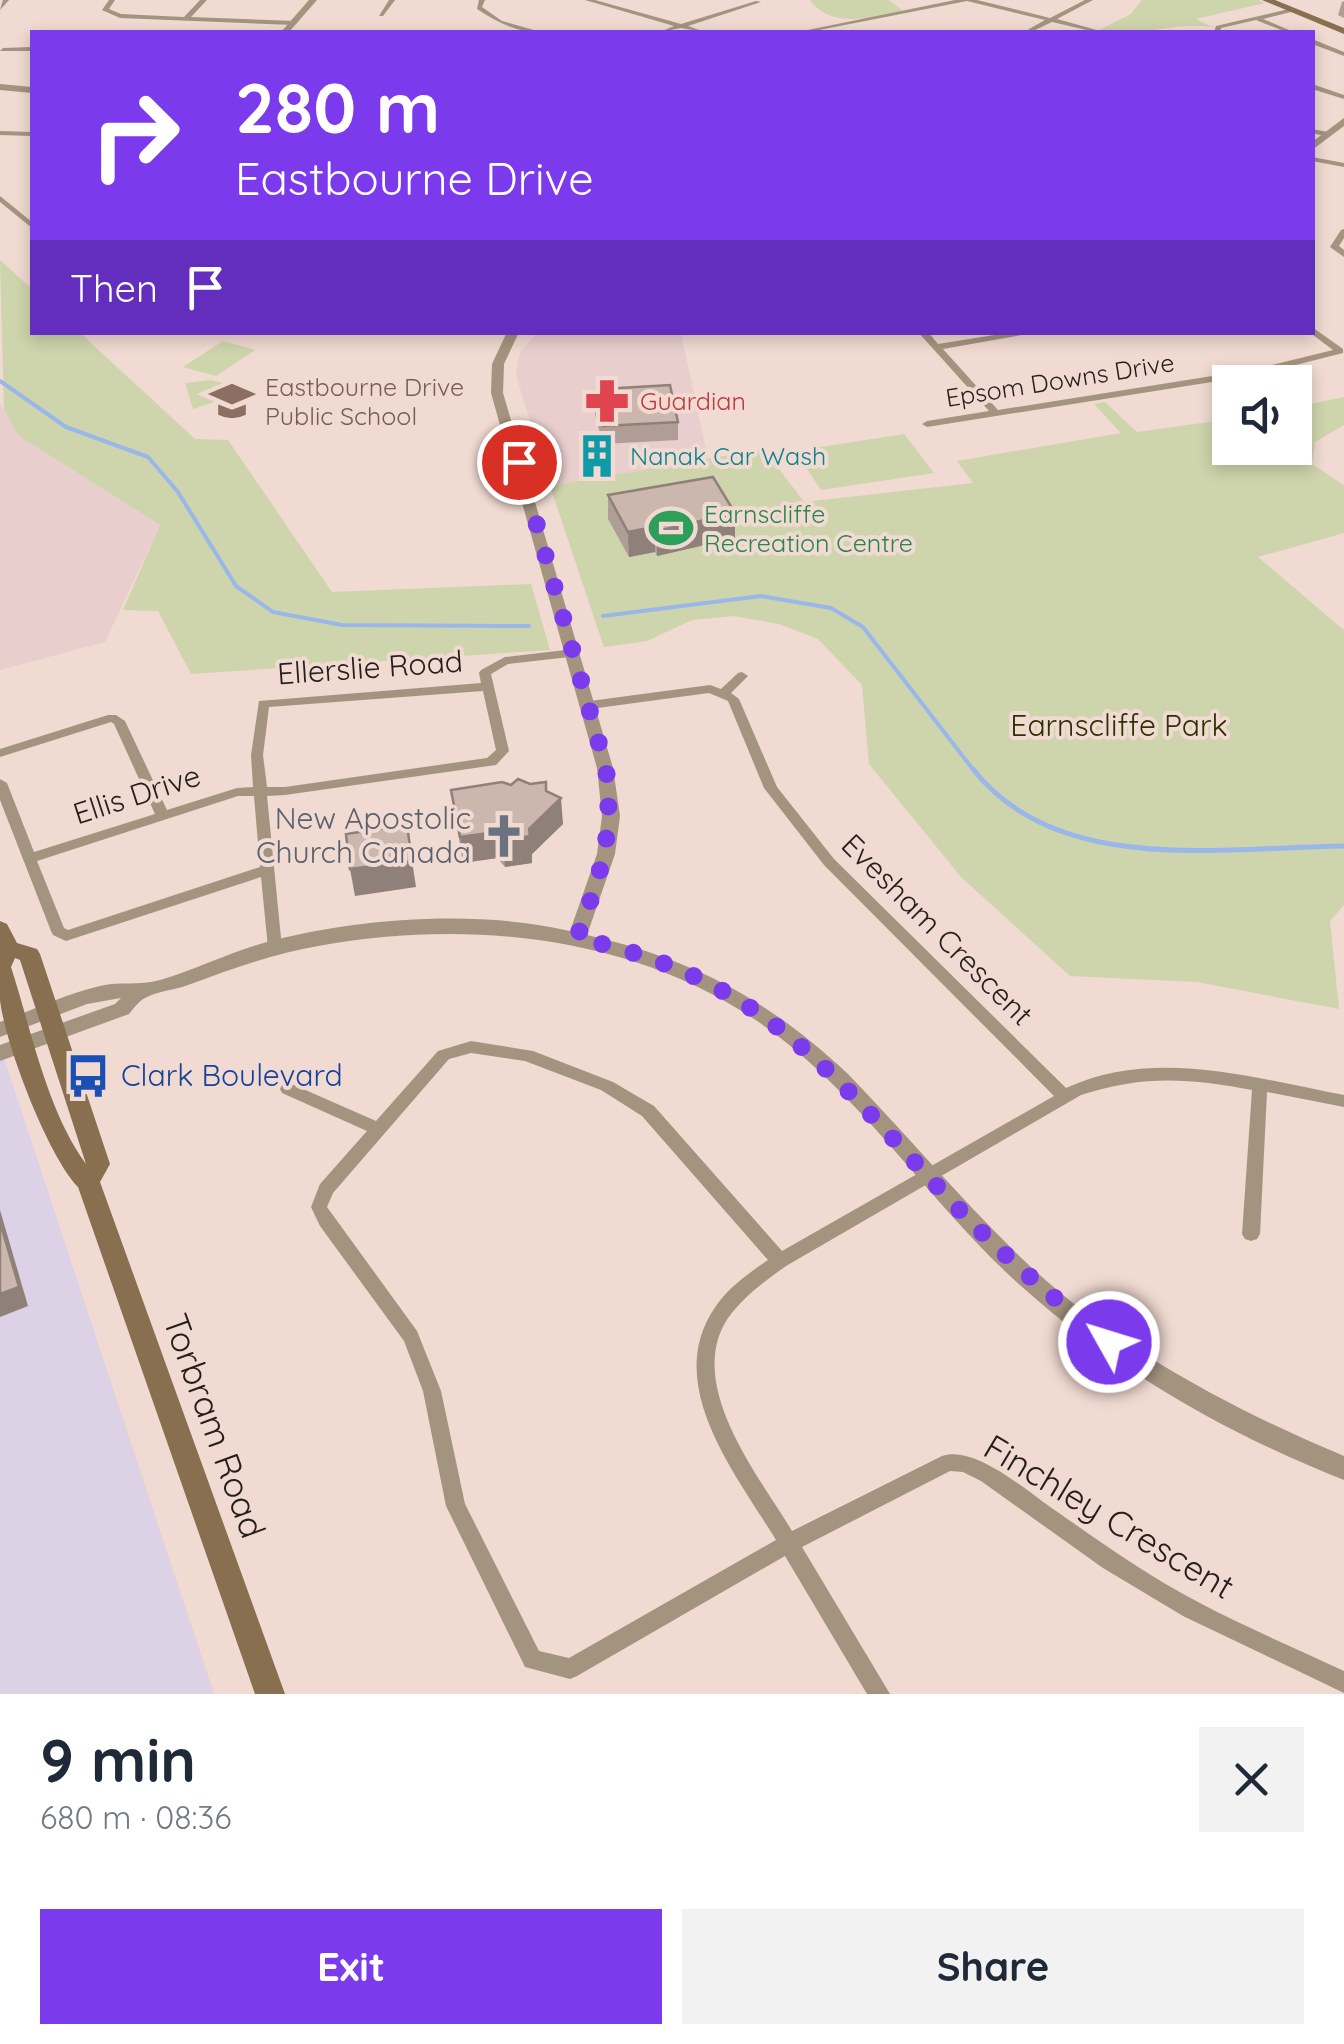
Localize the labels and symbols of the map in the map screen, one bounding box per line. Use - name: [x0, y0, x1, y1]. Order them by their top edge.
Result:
- street label: Epsom Downs Drive: [943, 346, 1176, 413]
- place label: Eastbourne Drive Public School: [265, 371, 464, 431]
- school or university icon: Eastbourne Drive Public School: [208, 377, 256, 425]
- pharmacy icon: Guardian: [583, 377, 631, 425]
- place label: Guardian: [640, 385, 746, 416]
- pin: [477, 420, 562, 505]
- building icon: Nanak Car Wash: [573, 432, 621, 480]
- place label: Nanak Car Wash: [630, 440, 826, 471]
- place label: Earnscliffe Recreation Centre: [704, 498, 913, 558]
- sports icon: Earnscliffe Recreation Centre: [647, 504, 695, 552]
- street label: Ellerslie Road: [276, 642, 464, 692]
- park label: Earnscliffe Park: [1010, 706, 1228, 744]
- street label: Ellis Drive: [68, 756, 205, 832]
- place label: New Apostolic Church Canada: [256, 799, 471, 871]
- church icon: New Apostolic Church Canada: [480, 812, 528, 860]
- street label: Evesham Crescent: [834, 825, 1042, 1033]
- bus stop icon: Clark Boulevard: [64, 1052, 112, 1100]
- place label: Clark Boulevard: [121, 1056, 343, 1094]
- position arrow: [1057, 1290, 1161, 1394]
- street label: Torbram Road: [154, 1308, 276, 1544]
- street label: Finchley Crescent: [976, 1424, 1243, 1608]

